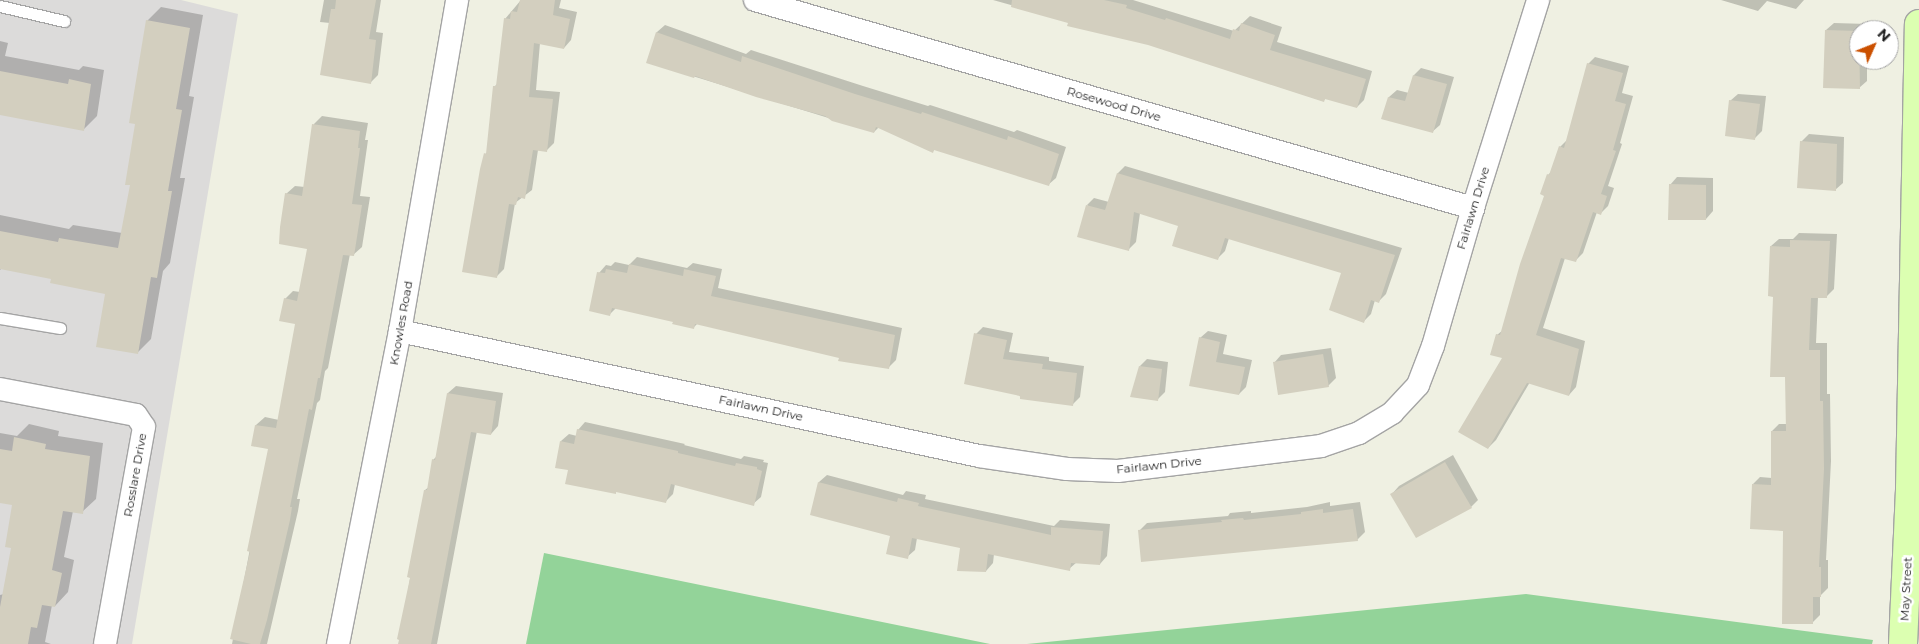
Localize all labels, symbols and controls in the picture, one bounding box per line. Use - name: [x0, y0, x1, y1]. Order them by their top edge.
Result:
- north arrow: [1849, 20, 1899, 70]
- text: N: [1874, 25, 1894, 46]
- street label: Rosewood Drive: [1065, 84, 1163, 124]
- street label: Fairlawn Drive: [1454, 165, 1492, 251]
- street label: Knowles Road: [387, 280, 415, 366]
- street label: Fairlawn Drive: [718, 392, 804, 424]
- street label: Rosslare Drive: [121, 432, 149, 518]
- street label: Fairlawn Drive: [1116, 453, 1202, 477]
- street label: May Street: [1897, 557, 1915, 621]

